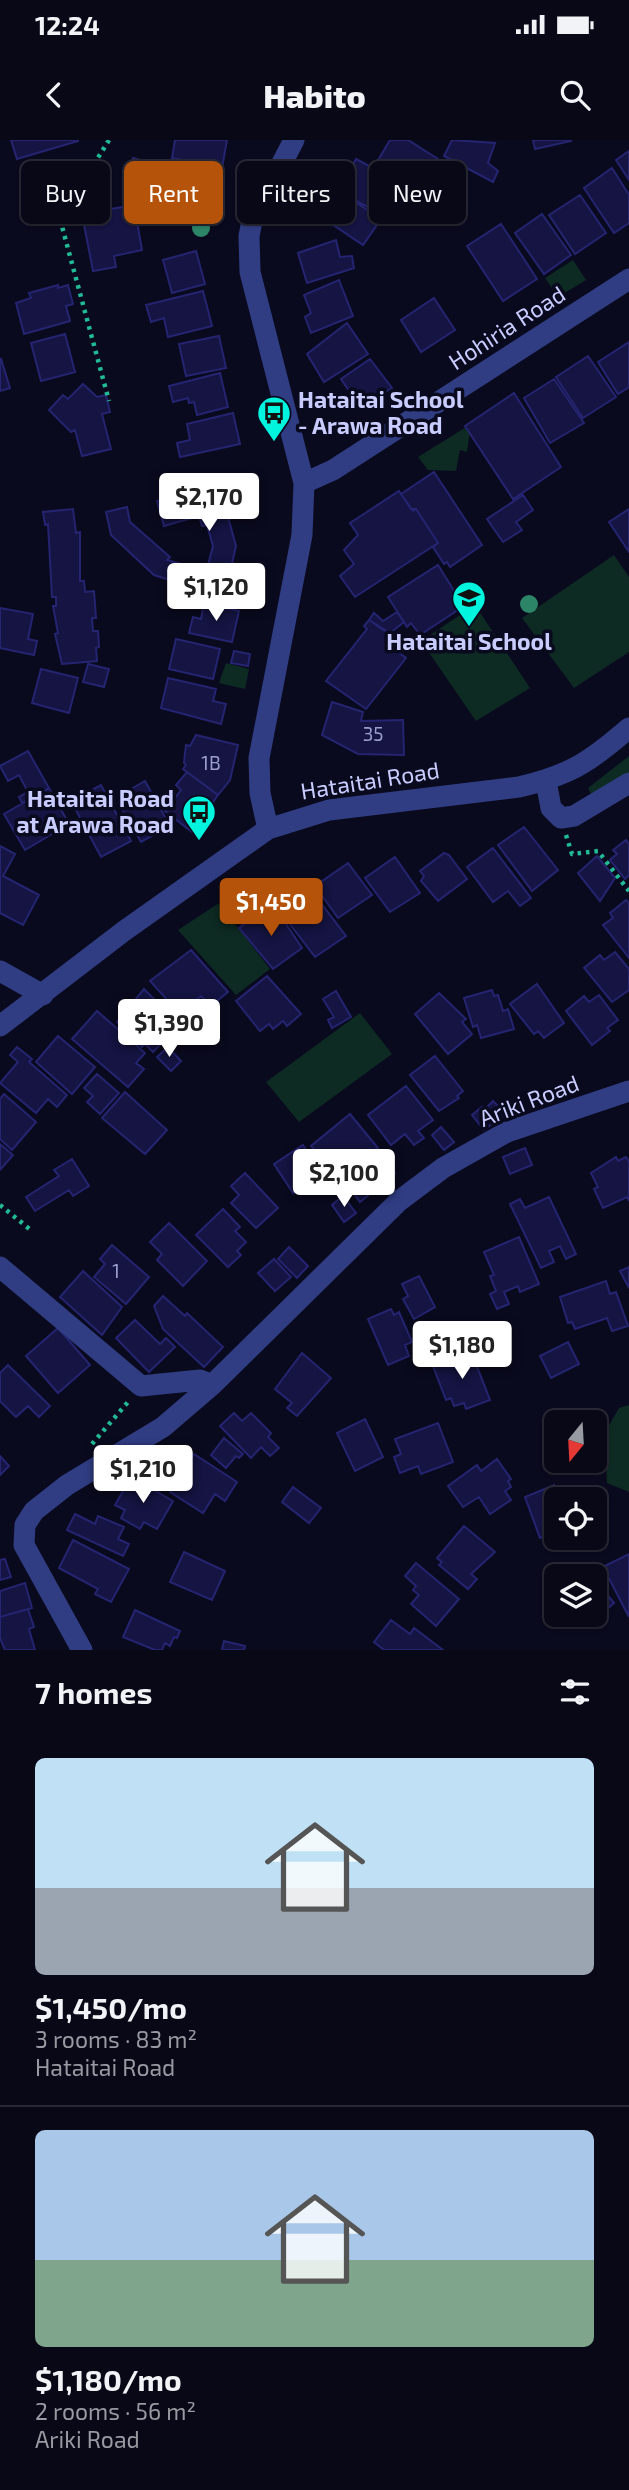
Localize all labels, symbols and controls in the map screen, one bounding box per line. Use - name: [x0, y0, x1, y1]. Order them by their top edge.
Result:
- text: 12:24: [35, 9, 100, 40]
- icon: back: [35, 76, 73, 114]
- text: Habito: [263, 76, 366, 114]
- icon: search: [556, 76, 594, 114]
- chip: Buy: [21, 161, 110, 224]
- chip: Rent: [124, 161, 223, 224]
- chip: Filters: [237, 161, 355, 224]
- chip: New: [369, 161, 466, 224]
- street label: Hohiria Road: [443, 279, 570, 375]
- place label: Hataitai School - Arawa Road: [298, 385, 464, 439]
- bus stop icon: Hataitai School - Arawa Road: [255, 394, 293, 443]
- pin: $2,170: [152, 474, 266, 533]
- text: $2,170: [175, 482, 243, 510]
- pin: $1,120: [159, 564, 273, 623]
- text: $1,120: [183, 572, 249, 600]
- school or university icon: Hataitai School: [450, 579, 488, 628]
- place label: Hataitai School: [386, 627, 552, 655]
- house number: 35: [363, 722, 383, 745]
- house number: 1B: [201, 751, 221, 774]
- street label: Hataitai Road: [298, 755, 441, 805]
- place label: Hataitai Road at Arawa Road: [16, 784, 174, 838]
- bus stop icon: Hataitai Road at Arawa Road: [180, 793, 218, 842]
- pin: $1,450: [214, 878, 328, 938]
- text: $1,450: [236, 887, 306, 915]
- pin: $1,390: [112, 1000, 226, 1059]
- text: $1,390: [134, 1008, 204, 1036]
- street label: Ariki Road: [475, 1068, 583, 1132]
- pin: $2,100: [287, 1150, 401, 1209]
- text: $2,100: [309, 1158, 379, 1186]
- house number: 1: [112, 1259, 120, 1282]
- pin: $1,180: [405, 1322, 519, 1381]
- text: $1,180: [429, 1330, 495, 1358]
- north arrow: [544, 1410, 607, 1474]
- map controls: [544, 1410, 607, 1627]
- pin: $1,210: [86, 1446, 200, 1505]
- text: $1,210: [110, 1454, 176, 1482]
- button: locate: [544, 1487, 607, 1550]
- button: layers: [544, 1564, 607, 1627]
- icon: filters: [556, 1673, 594, 1711]
- text: 7 homes: [35, 1674, 152, 1710]
- icon: home: [252, 1804, 378, 1930]
- text: $1,450/mo: [35, 1989, 187, 2025]
- text: 3 rooms · 83 m²: [35, 2025, 197, 2053]
- text: Hataitai Road: [35, 2053, 175, 2081]
- icon: home: [252, 2176, 378, 2302]
- text: $1,180/mo: [35, 2361, 182, 2397]
- text: 2 rooms · 56 m²: [35, 2397, 196, 2425]
- text: Ariki Road: [35, 2425, 140, 2453]

